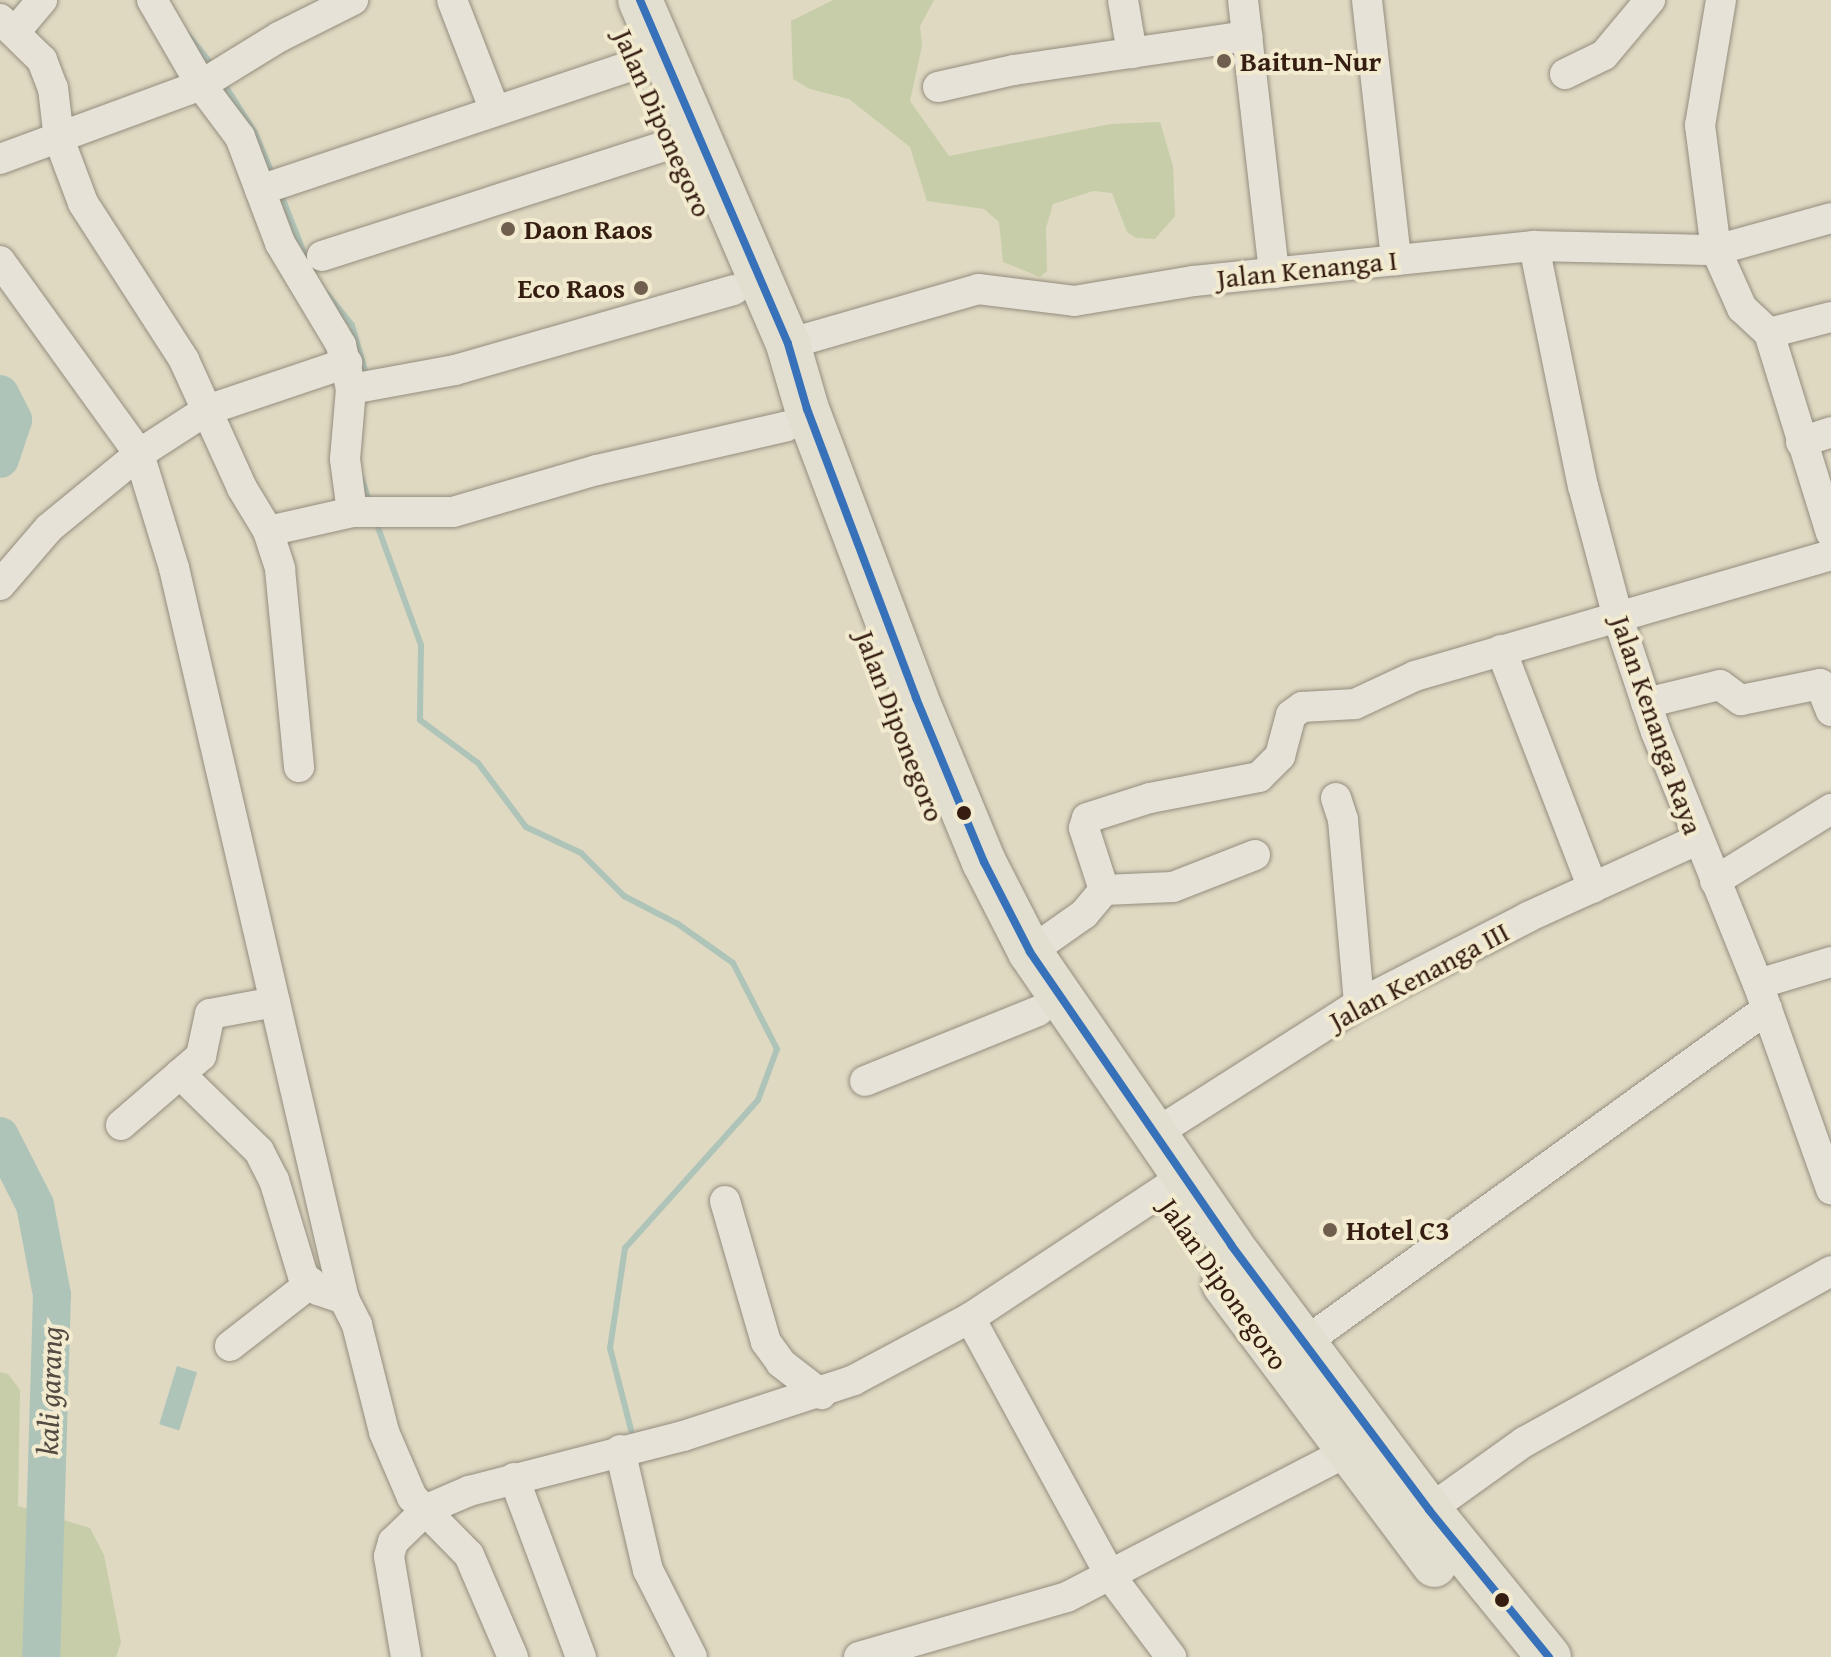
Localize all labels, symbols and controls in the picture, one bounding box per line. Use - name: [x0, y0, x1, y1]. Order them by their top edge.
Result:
- street label: Jalan Diponegoro: [607, 24, 719, 222]
- place label: Baitun-Nur: [1240, 44, 1381, 78]
- marker: Baitun-Nur: [1215, 52, 1233, 70]
- place label: Daon Raos: [524, 212, 653, 246]
- marker: Daon Raos: [499, 220, 517, 238]
- street label: Jalan Kenanga I: [1215, 243, 1399, 295]
- place label: Eco Raos: [517, 271, 625, 305]
- marker: Eco Raos: [632, 279, 650, 297]
- street label: Jalan Kenanga Raya: [1604, 611, 1710, 839]
- street label: Jalan Diponegoro: [848, 626, 952, 826]
- unlabelled marker: [956, 805, 972, 821]
- street label: Jalan Kenanga III: [1323, 915, 1515, 1037]
- street label: Jalan Diponegoro: [1152, 1192, 1296, 1376]
- place label: Hotel C3: [1346, 1213, 1450, 1247]
- marker: Hotel C3: [1321, 1221, 1339, 1239]
- water label: kali garang: [29, 1326, 69, 1456]
- unlabelled marker: [1494, 1592, 1510, 1608]

